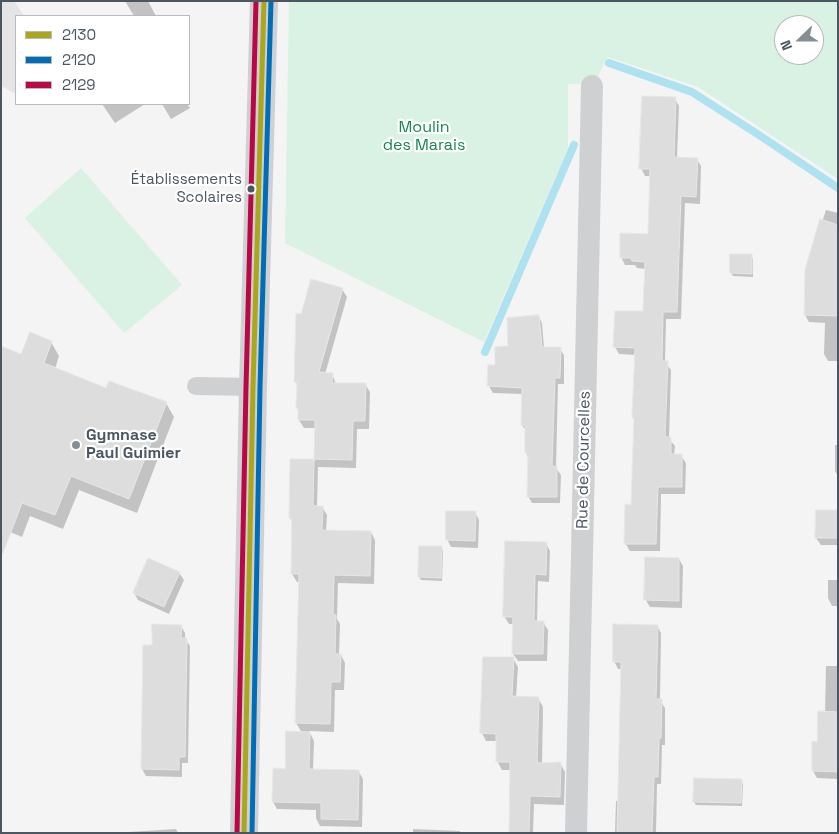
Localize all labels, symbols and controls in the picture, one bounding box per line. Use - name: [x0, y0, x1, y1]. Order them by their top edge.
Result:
- legend: [15, 15, 190, 105]
- north arrow: [774, 15, 824, 65]
- text: 2130: [62, 25, 96, 44]
- text: N: [776, 38, 796, 53]
- text: 2120: [62, 50, 96, 69]
- text: 2129: [62, 75, 96, 94]
- park label: Moulin des Marais: [383, 118, 465, 156]
- place label: Établissements Scolaires: [131, 171, 242, 206]
- marker: Établissements Scolaires: [246, 184, 256, 194]
- street label: Rue de Courcelles: [573, 391, 595, 529]
- place label: Gymnase Paul Guimier: [86, 426, 181, 464]
- marker: Gymnase Paul Guimier: [70, 439, 82, 451]

